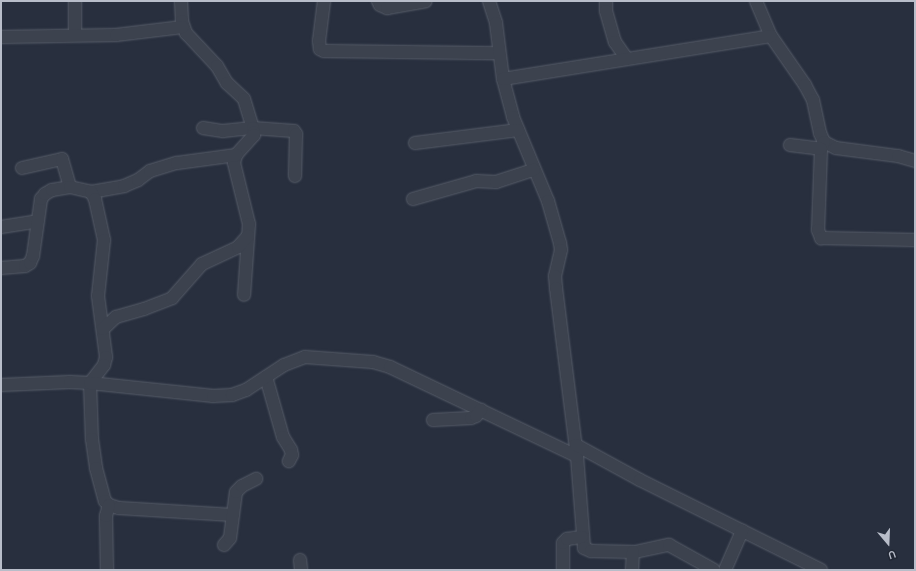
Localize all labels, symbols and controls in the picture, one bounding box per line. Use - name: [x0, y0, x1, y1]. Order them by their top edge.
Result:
- north arrow: [868, 523, 908, 563]
- text: U: [886, 547, 898, 562]

